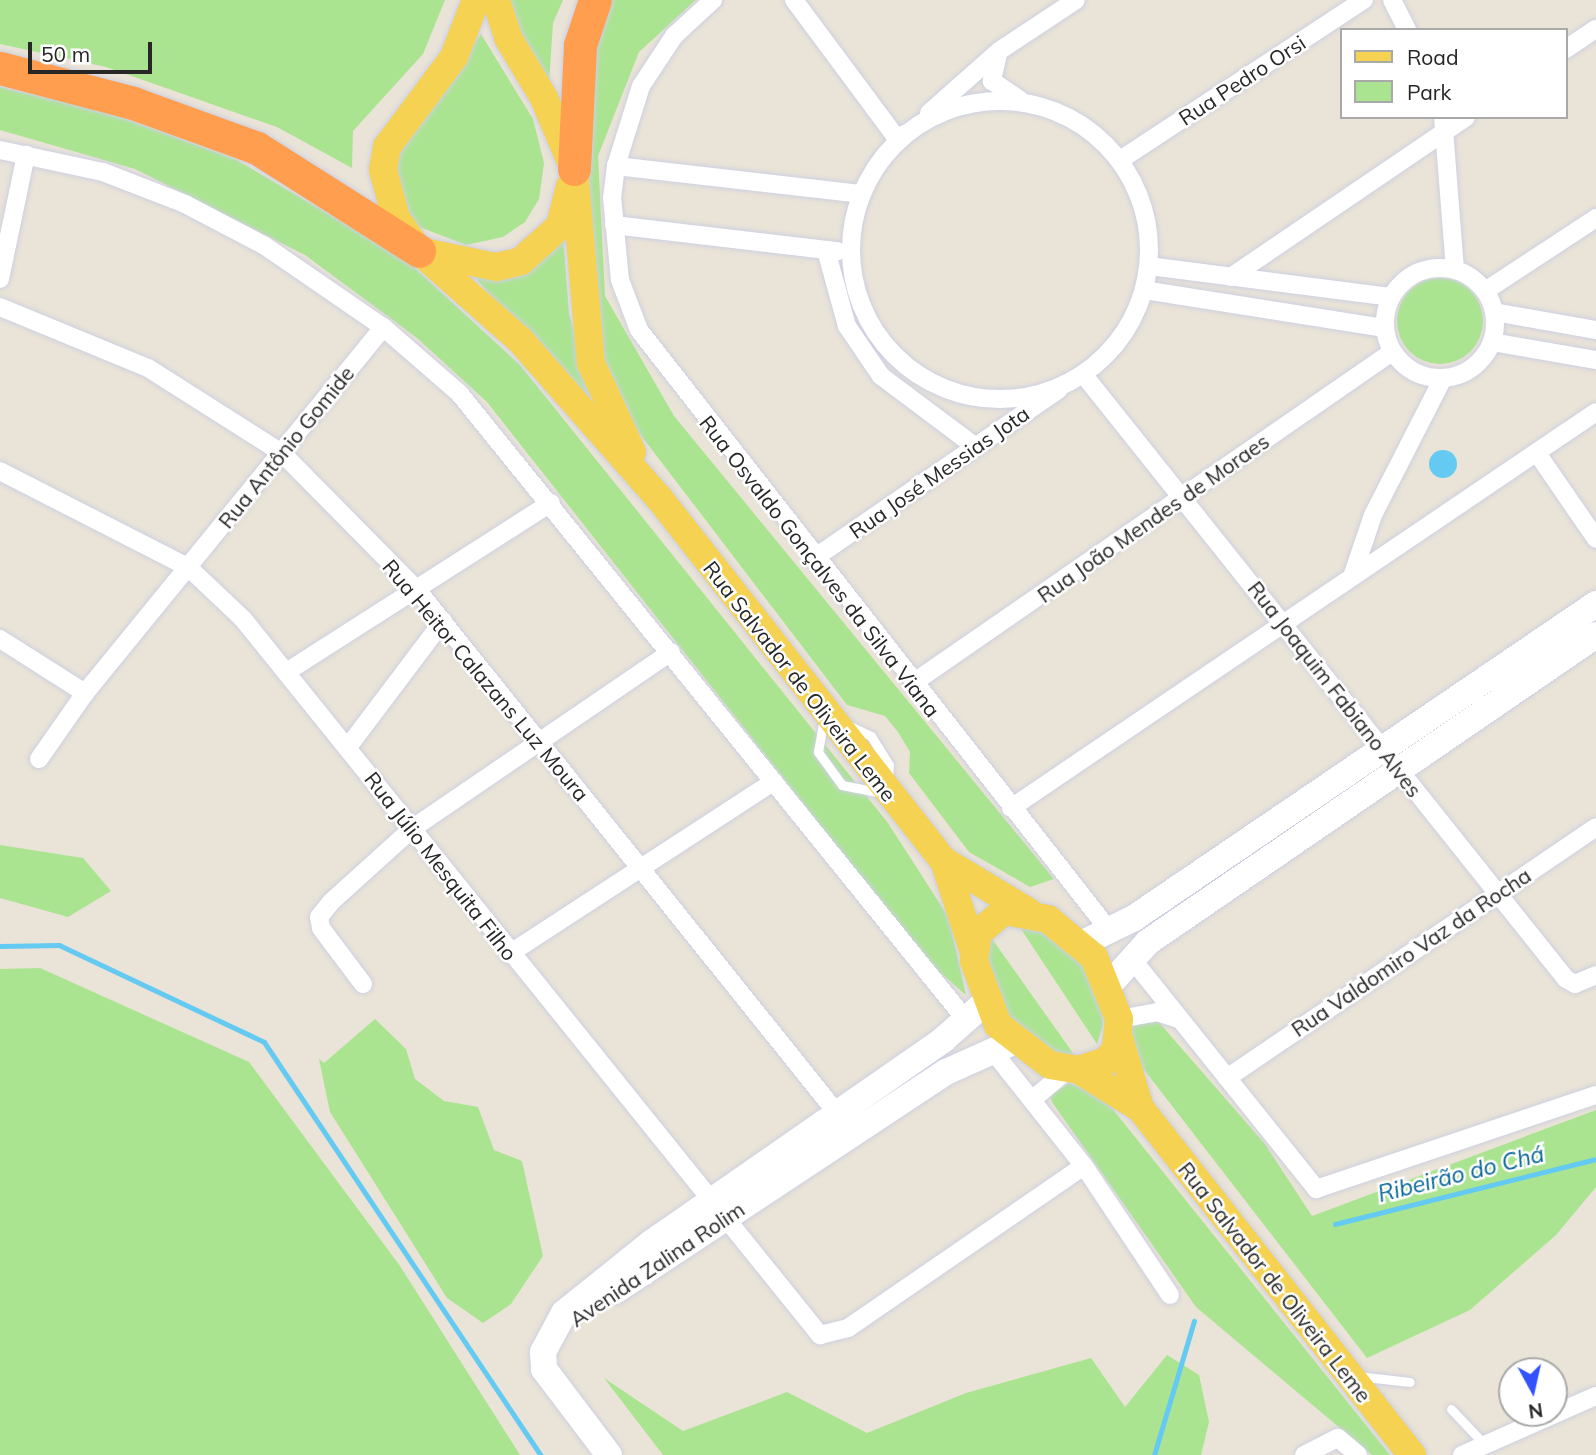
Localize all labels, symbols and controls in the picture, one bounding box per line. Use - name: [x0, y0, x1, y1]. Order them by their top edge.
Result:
- scale bar: [32, 28, 156, 72]
- legend: [1340, 28, 1568, 119]
- street label: Rua Pedro Orsi: [1174, 30, 1310, 130]
- text: 50 m: [41, 41, 90, 67]
- text: Road: [1407, 44, 1458, 70]
- text: Park: [1407, 79, 1451, 105]
- street label: Rua Antônio Gomide: [213, 361, 359, 533]
- street label: Rua José Messias Jota: [844, 400, 1034, 544]
- street label: Rua Osvaldo Gonçalves da Silva Viana: [694, 410, 946, 722]
- street label: Rua João Mendes de Moraes: [1032, 428, 1274, 608]
- street label: Rua Heitor Calazans Luz Moura: [378, 554, 594, 806]
- street label: Rua Salvador de Oliveira Leme: [698, 556, 902, 806]
- street label: Rua Joaquim Fabiano Alves: [1243, 576, 1427, 802]
- street label: Rua Júlio Mesquita Filho: [360, 767, 522, 965]
- street label: Rua Valdomiro Vaz da Rocha: [1286, 862, 1536, 1042]
- water label: Ribeirão do Chá: [1375, 1140, 1547, 1208]
- street label: Rua Salvador de Oliveira Leme: [1173, 1157, 1377, 1407]
- street label: Avenida Zalina Rolim: [565, 1196, 749, 1332]
- north arrow: [1498, 1357, 1568, 1427]
- text: N: [1527, 1398, 1544, 1424]

